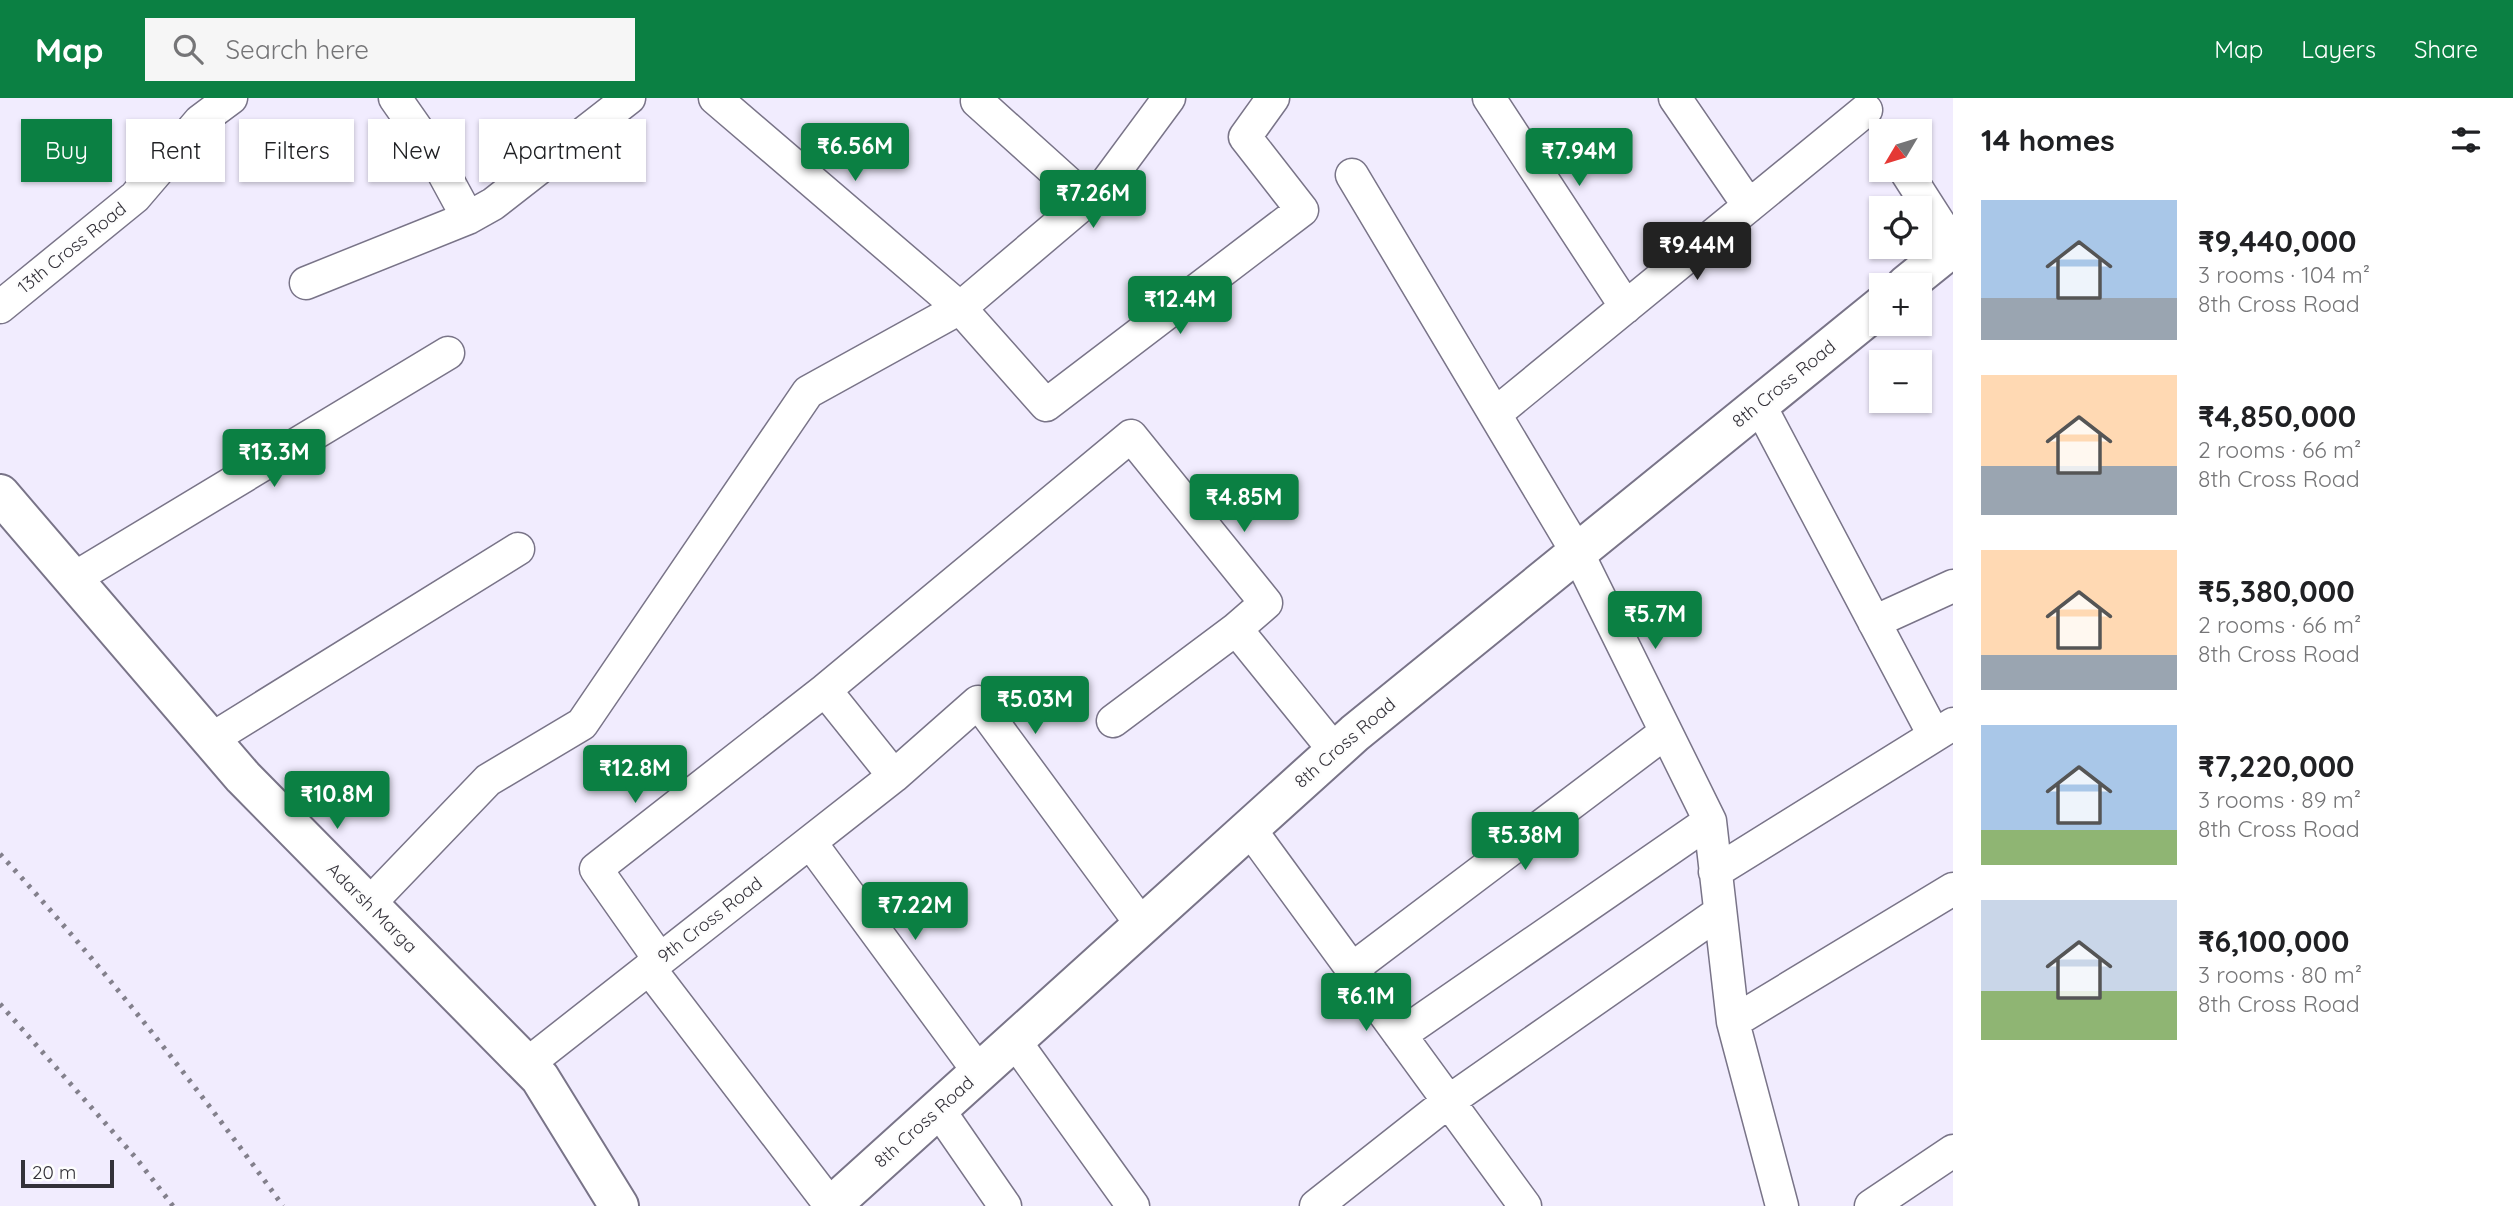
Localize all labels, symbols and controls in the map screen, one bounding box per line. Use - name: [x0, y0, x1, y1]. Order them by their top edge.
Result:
- search box: [145, 18, 635, 81]
- text: Map: [35, 29, 103, 70]
- icon: search: [169, 30, 207, 68]
- text: Search here: [225, 33, 369, 66]
- text: Map: [2214, 34, 2263, 64]
- text: Layers: [2301, 34, 2376, 64]
- text: Share: [2414, 34, 2478, 64]
- chip: Buy: [21, 119, 112, 182]
- chip: Rent: [126, 119, 225, 182]
- chip: Filters: [239, 119, 354, 182]
- chip: New: [368, 119, 465, 182]
- chip: Apartment: [479, 119, 646, 182]
- north arrow: [1869, 119, 1932, 182]
- map controls: [1869, 119, 1932, 413]
- text: 14 homes: [1981, 121, 2115, 159]
- icon: filters: [2447, 121, 2485, 159]
- pin: ₹6.56M: [798, 123, 912, 183]
- pin: ₹7.94M: [1522, 129, 1636, 188]
- text: ₹6.56M: [817, 131, 893, 160]
- text: ₹7.94M: [1542, 136, 1616, 165]
- pin: ₹7.26M: [1036, 170, 1150, 230]
- text: ₹7.26M: [1056, 178, 1130, 207]
- button: locate: [1869, 196, 1932, 259]
- street label: 13th Cross Road: [13, 197, 131, 298]
- pin: ₹9.44M: [1640, 222, 1754, 282]
- text: ₹9,440,000: [2198, 222, 2357, 260]
- icon: home: [2037, 228, 2121, 312]
- text: ₹9.44M: [1659, 230, 1735, 259]
- text: 3 rooms · 104 m²: [2198, 260, 2370, 289]
- button: +: [1869, 273, 1932, 336]
- pin: ₹12.4M: [1123, 276, 1237, 336]
- text: ₹12.4M: [1144, 284, 1216, 313]
- text: 8th Cross Road: [2198, 289, 2360, 318]
- street label: 8th Cross Road: [1727, 335, 1840, 432]
- button: −: [1869, 350, 1932, 413]
- text: ₹4,850,000: [2198, 397, 2356, 435]
- icon: home: [2037, 403, 2121, 487]
- pin: ₹13.3M: [217, 430, 331, 489]
- text: 2 rooms · 66 m²: [2198, 435, 2361, 464]
- text: ₹13.3M: [239, 437, 309, 466]
- text: 8th Cross Road: [2198, 464, 2360, 493]
- pin: ₹4.85M: [1187, 474, 1301, 534]
- text: ₹4.85M: [1206, 482, 1282, 511]
- text: ₹5,380,000: [2198, 572, 2355, 610]
- icon: home: [2037, 578, 2121, 662]
- pin: ₹5.7M: [1606, 592, 1704, 651]
- text: ₹5.7M: [1624, 599, 1686, 628]
- text: 2 rooms · 66 m²: [2198, 610, 2361, 639]
- text: 8th Cross Road: [2198, 639, 2360, 668]
- pin: ₹5.03M: [978, 676, 1092, 736]
- text: ₹5.03M: [997, 684, 1073, 713]
- street label: 8th Cross Road: [1289, 692, 1400, 793]
- pin: ₹12.8M: [578, 746, 692, 805]
- text: ₹7,220,000: [2198, 747, 2354, 785]
- text: ₹12.8M: [599, 753, 671, 782]
- icon: home: [2037, 753, 2121, 837]
- pin: ₹10.8M: [280, 772, 394, 831]
- text: ₹10.8M: [301, 779, 373, 808]
- text: 3 rooms · 89 m²: [2198, 785, 2361, 814]
- pin: ₹5.38M: [1468, 812, 1582, 872]
- text: 8th Cross Road: [2198, 814, 2360, 843]
- text: ₹5.38M: [1488, 820, 1562, 849]
- street label: Adarsh Marga: [322, 858, 422, 958]
- street label: 9th Cross Road: [653, 871, 767, 968]
- pin: ₹7.22M: [858, 882, 972, 942]
- text: ₹7.22M: [878, 890, 952, 919]
- text: ₹6,100,000: [2198, 922, 2349, 960]
- icon: home: [2037, 928, 2121, 1012]
- text: 3 rooms · 80 m²: [2198, 960, 2362, 989]
- pin: ₹6.1M: [1317, 974, 1415, 1033]
- text: ₹6.1M: [1337, 981, 1395, 1010]
- text: 8th Cross Road: [2198, 989, 2360, 1018]
- street label: 8th Cross Road: [869, 1071, 978, 1173]
- scale bar: [21, 1157, 114, 1189]
- text: 20 m: [32, 1160, 76, 1184]

